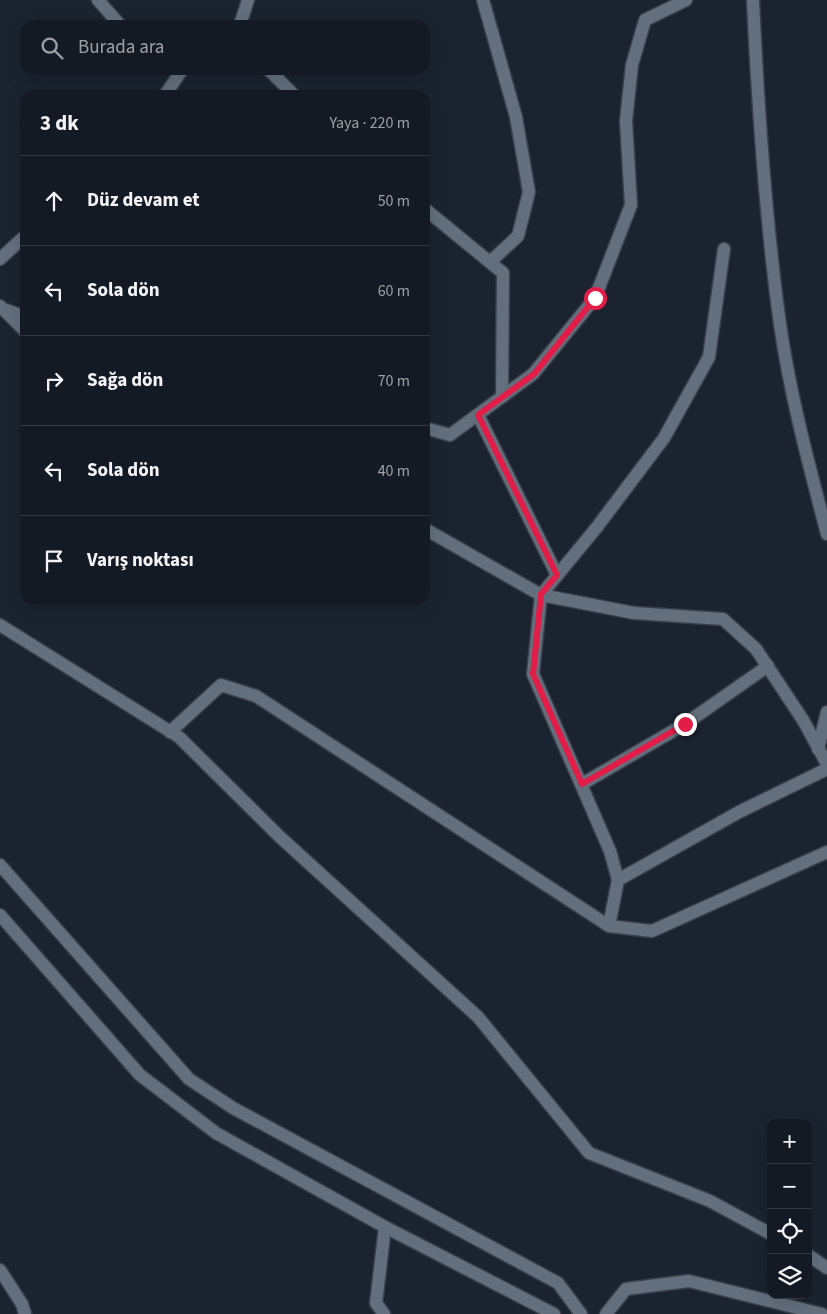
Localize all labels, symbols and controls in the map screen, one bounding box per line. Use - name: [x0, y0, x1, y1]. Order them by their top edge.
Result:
- search box: [20, 20, 430, 75]
- icon: search: [38, 34, 66, 62]
- text: Burada ara: [78, 34, 164, 61]
- text: 3 dk: [40, 108, 79, 138]
- text: Yaya · 220 m: [329, 112, 410, 134]
- icon: ahead: [40, 187, 68, 215]
- text: Düz devam et: [87, 187, 200, 214]
- text: 50 m: [378, 190, 410, 212]
- icon: left: [40, 277, 68, 305]
- text: Sola dön: [87, 277, 160, 304]
- text: 60 m: [378, 280, 410, 302]
- route start: [584, 287, 607, 310]
- icon: right: [40, 367, 68, 395]
- text: Sağa dön: [87, 367, 163, 394]
- text: 70 m: [378, 370, 410, 392]
- icon: left: [40, 457, 68, 485]
- text: Sola dön: [87, 457, 160, 484]
- text: 40 m: [378, 460, 410, 482]
- icon: arrive: [40, 547, 68, 575]
- text: Varış noktası: [87, 547, 194, 574]
- route end: [674, 713, 697, 736]
- map controls: [767, 1119, 812, 1299]
- button: +: [767, 1119, 812, 1164]
- button: −: [767, 1164, 812, 1209]
- button: locate: [767, 1209, 812, 1254]
- button: layers: [767, 1254, 812, 1299]

